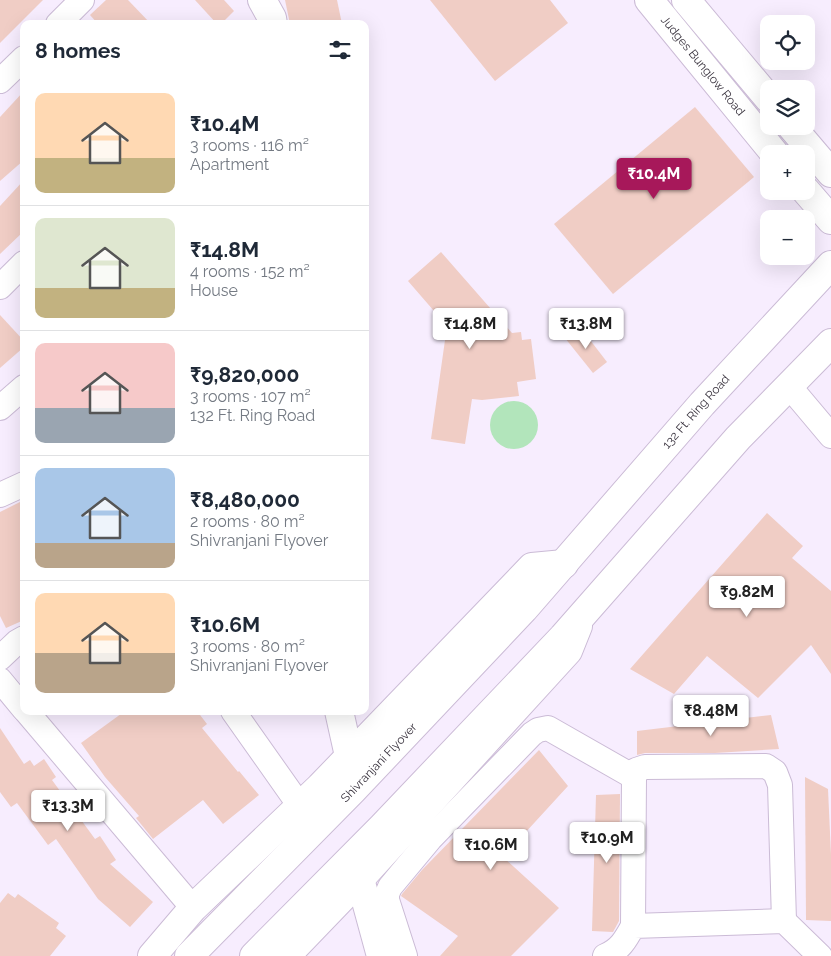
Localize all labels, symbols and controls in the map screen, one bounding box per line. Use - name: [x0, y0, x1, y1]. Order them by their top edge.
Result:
- street label: Judges Bunglow Road: [658, 13, 748, 118]
- map controls: [760, 15, 815, 265]
- button: locate: [760, 15, 815, 70]
- icon: filters: [326, 36, 354, 64]
- text: 8 homes: [35, 38, 121, 63]
- button: layers: [760, 80, 815, 135]
- text: ₹10.4M: [190, 111, 259, 136]
- icon: home: [75, 113, 135, 173]
- text: 3 rooms · 116 m²: [190, 136, 309, 155]
- button: +: [760, 145, 815, 200]
- text: Apartment: [190, 155, 269, 174]
- pin: ₹10.4M: [613, 158, 695, 200]
- text: ₹10.4M: [628, 164, 680, 183]
- button: −: [760, 210, 815, 265]
- text: ₹14.8M: [190, 237, 259, 262]
- icon: home: [75, 238, 135, 298]
- text: 4 rooms · 152 m²: [190, 262, 310, 281]
- text: House: [190, 281, 238, 300]
- pin: ₹14.8M: [429, 308, 511, 350]
- pin: ₹13.8M: [545, 308, 627, 350]
- text: ₹14.8M: [444, 314, 496, 333]
- text: ₹13.8M: [560, 314, 612, 333]
- text: ₹9,820,000: [190, 362, 299, 387]
- icon: home: [75, 363, 135, 423]
- street label: 132 Ft. Ring Road: [659, 372, 732, 451]
- text: 3 rooms · 107 m²: [190, 387, 311, 406]
- text: 132 Ft. Ring Road: [190, 406, 315, 425]
- text: ₹8,480,000: [190, 487, 300, 512]
- icon: home: [75, 488, 135, 548]
- text: 2 rooms · 80 m²: [190, 512, 305, 531]
- text: Shivranjani Flyover: [190, 531, 328, 550]
- pin: ₹9.82M: [706, 576, 788, 618]
- text: ₹9.82M: [720, 582, 774, 601]
- text: ₹10.6M: [190, 612, 260, 637]
- icon: home: [75, 613, 135, 673]
- text: 3 rooms · 80 m²: [190, 637, 305, 656]
- text: Shivranjani Flyover: [190, 656, 328, 675]
- pin: ₹8.48M: [670, 694, 752, 737]
- text: ₹8.48M: [684, 701, 738, 720]
- street label: Shivranjani Flyover: [338, 720, 420, 805]
- pin: ₹13.3M: [27, 790, 109, 832]
- text: ₹13.3M: [42, 796, 94, 815]
- pin: ₹10.9M: [566, 822, 648, 864]
- pin: ₹10.6M: [450, 828, 532, 871]
- text: ₹10.9M: [580, 828, 634, 847]
- text: ₹10.6M: [464, 835, 518, 854]

